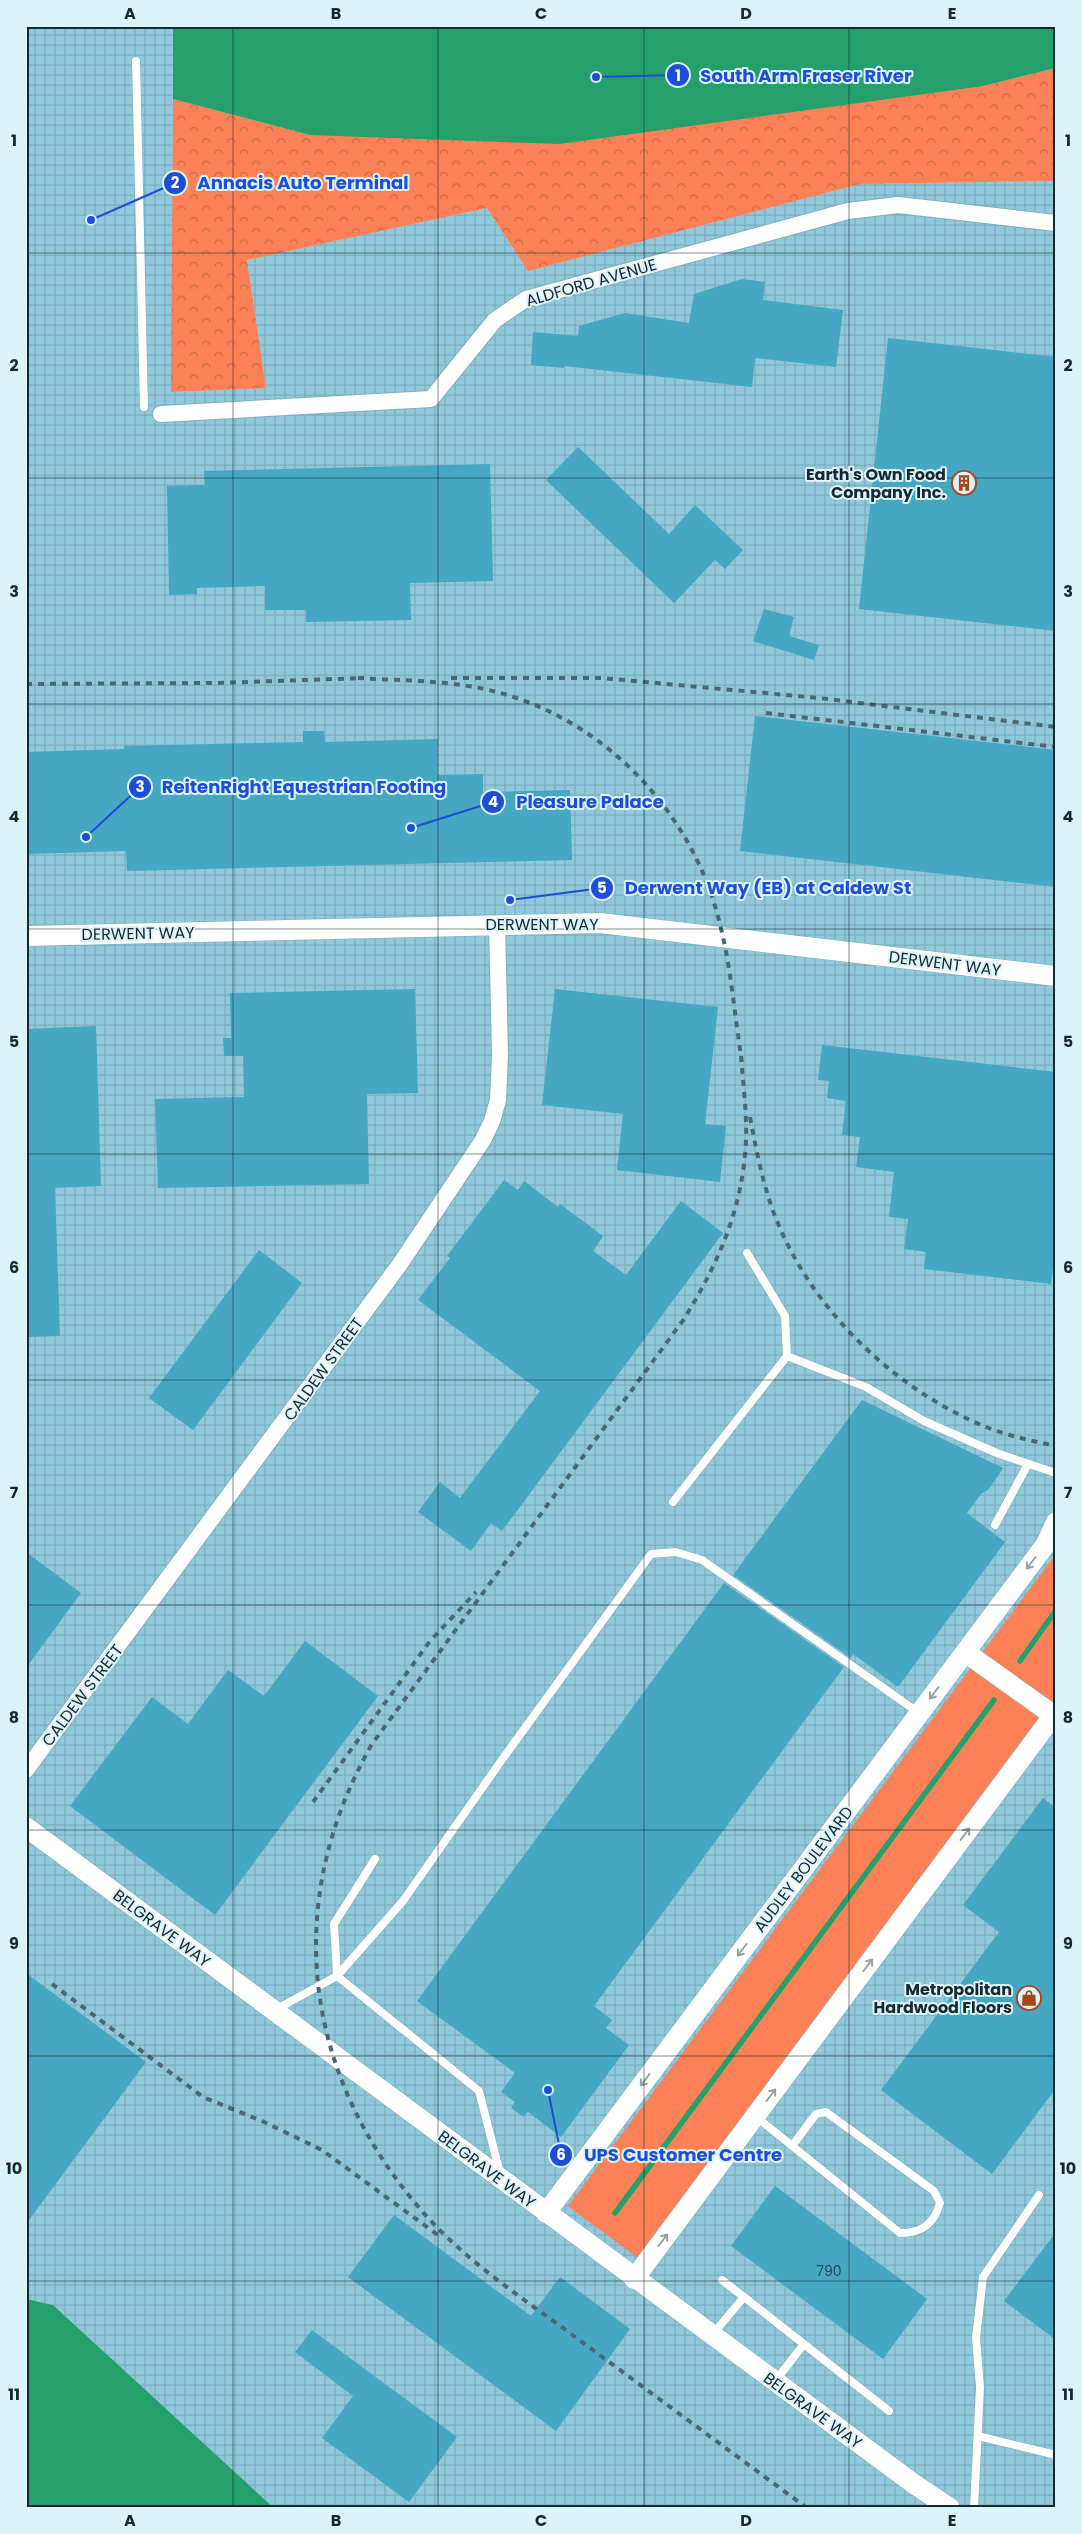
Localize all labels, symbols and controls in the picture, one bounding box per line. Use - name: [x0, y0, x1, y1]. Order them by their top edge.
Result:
- text: A: [124, 2, 136, 25]
- text: B: [331, 2, 341, 25]
- text: C: [535, 2, 547, 25]
- text: D: [740, 2, 752, 25]
- text: E: [948, 2, 956, 25]
- callout: South Arm Fraser River: [665, 59, 921, 92]
- text: South Arm Fraser River: [700, 63, 912, 88]
- text: 1: [675, 65, 681, 86]
- text: 1: [11, 129, 17, 152]
- text: 1: [1065, 129, 1071, 152]
- callout: Annacis Auto Terminal: [163, 166, 419, 199]
- text: Annacis Auto Terminal: [197, 170, 409, 195]
- text: 2: [171, 172, 180, 193]
- street label: ALDFORD AVENUE: [523, 253, 659, 312]
- text: 2: [9, 354, 19, 377]
- text: 2: [1063, 354, 1073, 377]
- place label: Earth's Own Food Company Inc.: [806, 463, 946, 504]
- building icon: Earth's Own Food Company Inc.: [951, 470, 977, 496]
- text: 3: [9, 580, 19, 603]
- text: 3: [1063, 580, 1073, 603]
- callout: ReitenRight Equestrian Footing: [127, 770, 457, 803]
- text: ReitenRight Equestrian Footing: [162, 774, 446, 799]
- text: 3: [135, 776, 145, 797]
- callout: Pleasure Palace: [481, 785, 673, 818]
- text: Pleasure Palace: [516, 789, 664, 814]
- text: 4: [488, 791, 498, 812]
- text: 4: [9, 805, 20, 828]
- text: 4: [1063, 805, 1074, 828]
- callout: Derwent Way (EB) at Caldew St: [589, 871, 921, 904]
- text: Derwent Way (EB) at Caldew St: [625, 875, 911, 900]
- text: 5: [597, 877, 607, 898]
- street label: DERWENT WAY: [486, 913, 599, 936]
- street label: DERWENT WAY: [81, 921, 195, 946]
- street label: DERWENT WAY: [887, 945, 1003, 982]
- text: 5: [9, 1030, 19, 1053]
- text: 5: [1063, 1030, 1073, 1053]
- text: 6: [9, 1256, 19, 1279]
- text: 6: [1063, 1256, 1073, 1279]
- street label: CALDEW STREET: [278, 1313, 369, 1426]
- text: 7: [10, 1481, 19, 1504]
- text: 7: [1064, 1481, 1073, 1504]
- one-way arrow: [1026, 1556, 1036, 1570]
- street label: CALDEW STREET: [36, 1639, 129, 1751]
- one-way arrow: [928, 1686, 939, 1699]
- text: 8: [9, 1706, 19, 1729]
- text: 8: [1063, 1706, 1073, 1729]
- street label: AUDLEY BOULEVARD: [748, 1801, 858, 1937]
- one-way arrow: [960, 1827, 970, 1841]
- street label: BELGRAVE WAY: [108, 1884, 216, 1973]
- text: 9: [9, 1932, 19, 1955]
- text: 9: [1063, 1932, 1073, 1955]
- one-way arrow: [737, 1943, 747, 1957]
- one-way arrow: [863, 1958, 873, 1972]
- place label: Metropolitan Hardwood Floors: [874, 1978, 1012, 2019]
- shop icon: Metropolitan Hardwood Floors: [1016, 1985, 1042, 2011]
- one-way arrow: [640, 2073, 650, 2087]
- one-way arrow: [766, 2088, 776, 2102]
- street label: BELGRAVE WAY: [433, 2125, 541, 2214]
- callout: UPS Customer Centre: [549, 2138, 792, 2171]
- text: UPS Customer Centre: [584, 2142, 782, 2167]
- text: 6: [556, 2144, 566, 2165]
- text: 10: [6, 2157, 22, 2180]
- text: 10: [1060, 2157, 1076, 2180]
- one-way arrow: [658, 2234, 669, 2247]
- house number: 790: [816, 2261, 842, 2281]
- street label: BELGRAVE WAY: [759, 2367, 867, 2454]
- text: 11: [8, 2383, 20, 2406]
- text: 11: [1062, 2383, 1074, 2406]
- text: A: [124, 2509, 136, 2532]
- text: B: [331, 2509, 341, 2532]
- text: C: [535, 2509, 547, 2532]
- text: D: [740, 2509, 752, 2532]
- text: E: [948, 2509, 956, 2532]

